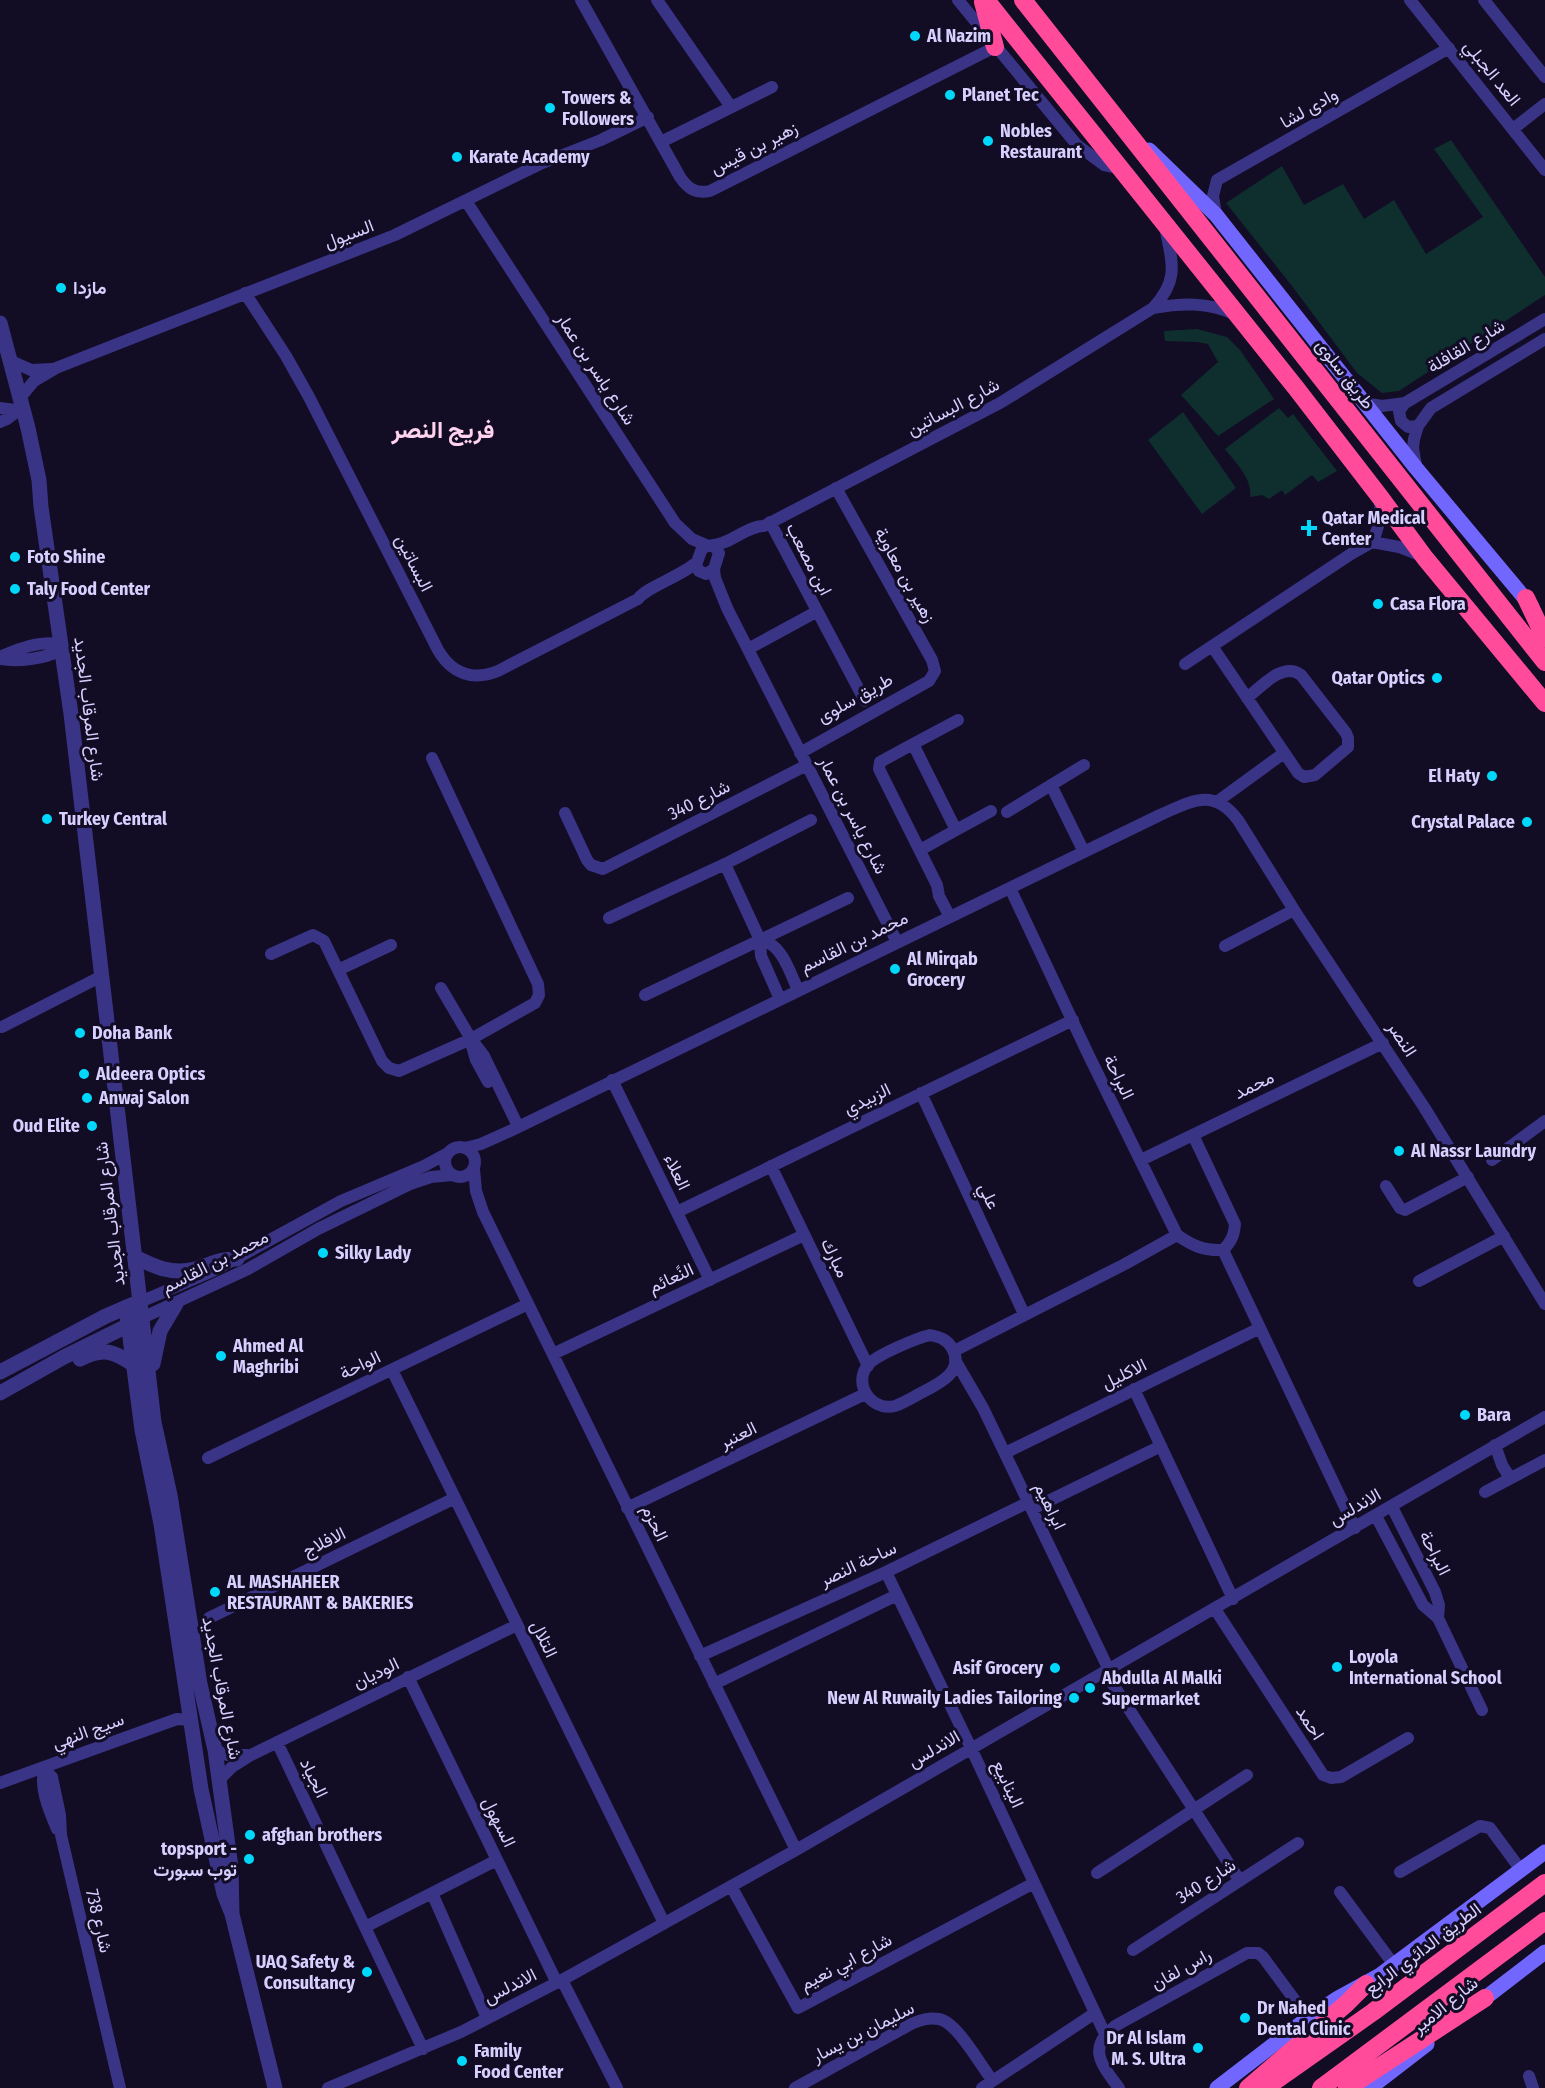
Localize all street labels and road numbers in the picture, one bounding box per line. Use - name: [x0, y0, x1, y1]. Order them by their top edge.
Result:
- street label: العد الجبلي: [1456, 35, 1525, 113]
- street label: وادى لشا: [1276, 83, 1342, 133]
- street label: زهير بن قيس: [707, 117, 801, 179]
- street label: السيول: [321, 214, 377, 254]
- street label: شارع ياسر بن عمار: [550, 308, 640, 430]
- street label: شارع القافلة: [1423, 314, 1509, 379]
- street label: طريق سلوى: [1311, 335, 1379, 413]
- street label: شارع البساتين: [903, 373, 1003, 441]
- street label: ابن مصعب: [781, 519, 837, 599]
- street label: زهير بن معاوية: [870, 523, 940, 627]
- street label: البساتين: [390, 531, 438, 595]
- street label: شارع المرقاب الجديد: [68, 636, 109, 782]
- street label: طريق سلوى: [813, 668, 897, 728]
- street label: شارع ياسر بن عمار: [813, 752, 892, 878]
- street label: شارع 340: [664, 775, 734, 826]
- street label: محمد بن القاسم: [797, 906, 912, 978]
- street label: النصر: [1382, 1016, 1422, 1061]
- street label: البراحة: [1099, 1051, 1139, 1103]
- street label: محمد: [1230, 1066, 1278, 1104]
- street label: الزبيدي: [840, 1078, 896, 1123]
- street label: شارع المرقاب الجديد: [90, 1141, 131, 1287]
- street label: العلاء: [659, 1150, 695, 1194]
- street label: علي: [970, 1179, 1005, 1214]
- street label: محمد بن القاسم: [158, 1226, 273, 1299]
- street label: مبارك: [816, 1235, 854, 1281]
- street label: النًعائم: [645, 1258, 698, 1299]
- street label: الواحة: [336, 1346, 384, 1384]
- street label: الاكليل: [1098, 1354, 1150, 1394]
- street label: العنبر: [715, 1417, 760, 1454]
- street label: ابراهيم: [1028, 1479, 1071, 1534]
- street label: الاندلس: [1325, 1483, 1385, 1531]
- street label: الحزم: [636, 1501, 673, 1545]
- street label: الافلاج: [299, 1522, 350, 1563]
- street label: البراحة: [1415, 1527, 1455, 1579]
- street label: ساحة النصر: [815, 1537, 900, 1592]
- street label: شارع المرقاب الجديد: [196, 1615, 247, 1762]
- street label: التلال: [526, 1617, 562, 1661]
- street label: الوديان: [349, 1652, 403, 1694]
- street label: احمد: [1291, 1702, 1329, 1744]
- street label: سيج النهي: [49, 1708, 128, 1758]
- street label: الاندلس: [904, 1725, 964, 1773]
- street label: الجياد: [295, 1755, 333, 1801]
- street label: الينابيع: [986, 1757, 1029, 1812]
- street label: السهول: [477, 1793, 521, 1851]
- street label: شارع 340: [1172, 1854, 1240, 1909]
- street label: شارع 738: [80, 1887, 117, 1955]
- street label: الطريق الدائري الرابع: [1360, 1898, 1488, 2003]
- street label: شارع ابي نعيم: [796, 1929, 898, 1999]
- street label: راس لفان: [1147, 1943, 1215, 1995]
- street label: الاندلس: [480, 1963, 540, 2009]
- street label: شارع الامير: [1407, 1972, 1483, 2040]
- street label: سليمان بن يسار: [807, 1997, 918, 2068]

